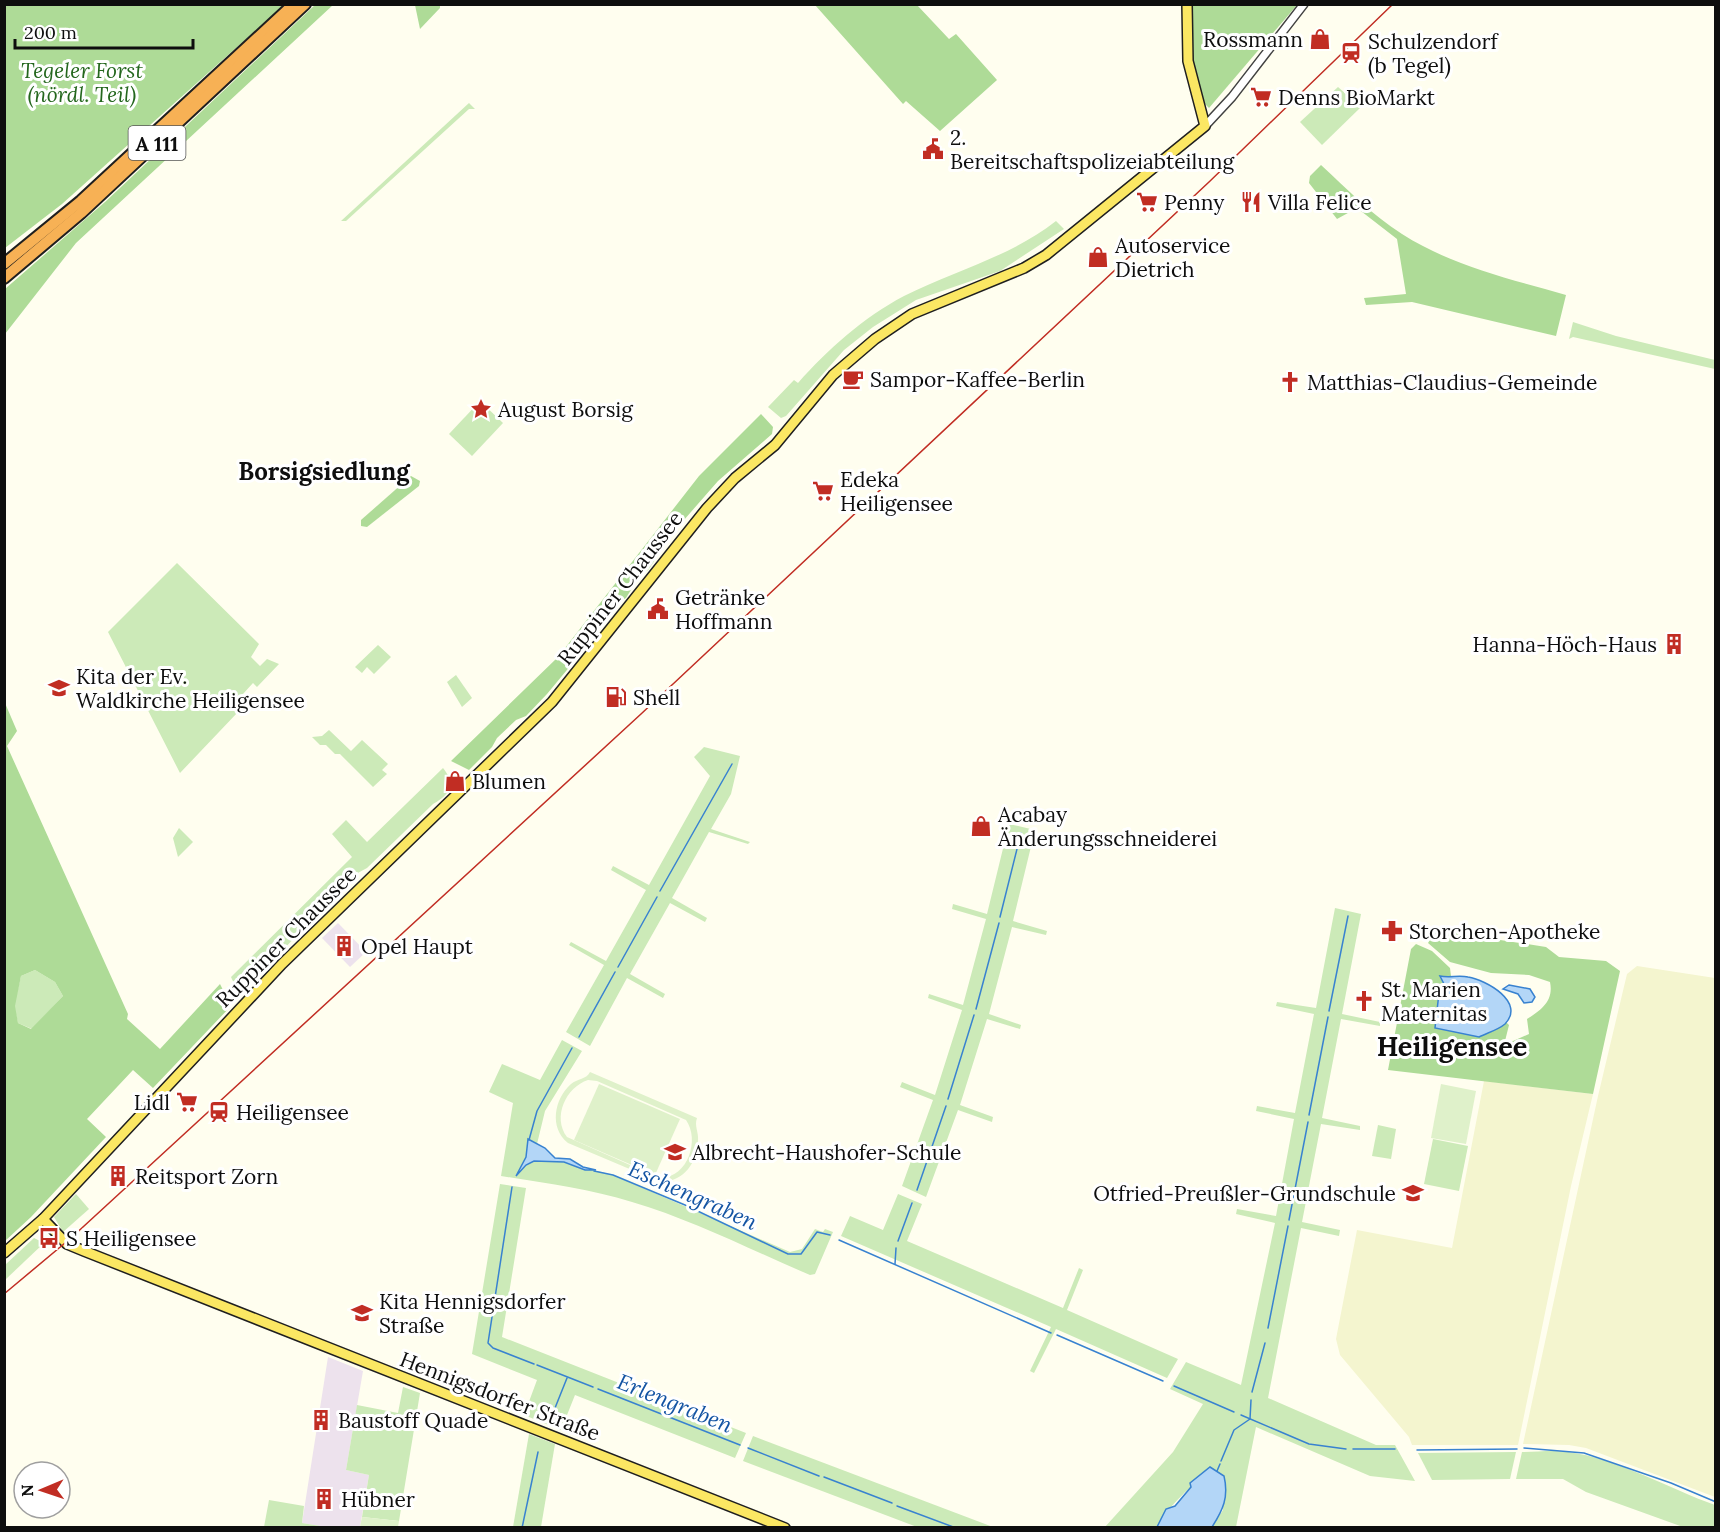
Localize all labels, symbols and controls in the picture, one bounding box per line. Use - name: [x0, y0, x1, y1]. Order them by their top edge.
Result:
- scale bar: [15, 12, 194, 50]
- text: 200 m: [24, 21, 77, 44]
- place label: Rossmann: [1203, 26, 1303, 53]
- shop icon: Rossmann: [1308, 27, 1332, 51]
- place label: Schulzendorf (b Tegel): [1368, 28, 1500, 79]
- station icon: Schulzendorf (b Tegel): [1339, 41, 1363, 65]
- park label: Tegeler Forst (nördl. Teil): [21, 57, 143, 108]
- place label: Denns BioMarkt: [1278, 84, 1436, 111]
- supermarket icon: Denns BioMarkt: [1249, 85, 1273, 109]
- place label: 2. Bereitschaftspolizeiabteilung: [950, 124, 1234, 175]
- road number: A 111: [128, 126, 186, 160]
- public building icon: 2. Bereitschaftspolizeiabteilung: [921, 137, 945, 161]
- place label: Penny: [1164, 189, 1224, 216]
- place label: Villa Felice: [1267, 189, 1372, 216]
- supermarket icon: Penny: [1135, 190, 1159, 214]
- restaurant icon: Villa Felice: [1239, 190, 1263, 214]
- place label: Autoservice Dietrich: [1114, 232, 1230, 283]
- shop icon: Autoservice Dietrich: [1086, 245, 1110, 269]
- place label: Sampor-Kaffee-Berlin: [870, 366, 1085, 393]
- cafe icon: Sampor-Kaffee-Berlin: [841, 367, 865, 391]
- place label: Matthias-Claudius-Gemeinde: [1307, 369, 1597, 396]
- church icon: Matthias-Claudius-Gemeinde: [1278, 370, 1302, 394]
- place label: August Borsig: [497, 396, 633, 423]
- place icon: August Borsig: [469, 397, 493, 421]
- district label: Borsigsiedlung: [238, 456, 411, 487]
- place label: Edeka Heiligensee: [840, 466, 953, 517]
- supermarket icon: Edeka Heiligensee: [811, 479, 835, 503]
- street label: Ruppiner Chaussee: [551, 506, 689, 670]
- place label: Getränke Hoffmann: [675, 584, 773, 635]
- public building icon: Getränke Hoffmann: [646, 597, 670, 621]
- place label: Hanna-Höch-Haus: [1473, 631, 1657, 658]
- building icon: Hanna-Höch-Haus: [1662, 632, 1686, 656]
- place label: Kita der Ev. Waldkirche Heiligensee: [76, 663, 305, 714]
- school or university icon: Kita der Ev. Waldkirche Heiligensee: [47, 676, 71, 700]
- place label: Shell: [633, 684, 680, 711]
- fuel station icon: Shell: [604, 685, 628, 709]
- place label: Blumen: [472, 768, 546, 795]
- shop icon: Blumen: [443, 769, 467, 793]
- place label: Acabay Änderungsschneiderei: [997, 801, 1217, 852]
- shop icon: Acabay Änderungsschneiderei: [969, 814, 993, 838]
- street label: Ruppiner Chaussee: [210, 861, 362, 1013]
- place label: Storchen-Apotheke: [1409, 918, 1600, 945]
- pharmacy icon: Storchen-Apotheke: [1380, 919, 1404, 943]
- place label: Opel Haupt: [361, 933, 474, 960]
- building icon: Opel Haupt: [332, 934, 356, 958]
- place label: St. Marien Maternitas: [1381, 976, 1487, 1027]
- church icon: St. Marien Maternitas: [1352, 989, 1376, 1013]
- district label: Heiligensee: [1377, 1029, 1527, 1063]
- place label: Lidl: [134, 1089, 170, 1116]
- supermarket icon: Lidl: [175, 1090, 199, 1114]
- place label: Heiligensee: [236, 1099, 349, 1126]
- station icon: Heiligensee: [207, 1100, 231, 1124]
- place label: Albrecht-Haushofer-Schule: [691, 1139, 961, 1166]
- school or university icon: Albrecht-Haushofer-Schule: [663, 1140, 687, 1164]
- water label: Eschengraben: [624, 1154, 762, 1236]
- place label: Reitsport Zorn: [135, 1163, 278, 1190]
- building icon: Reitsport Zorn: [106, 1164, 130, 1188]
- place label: Otfried-Preußler-Grundschule: [1093, 1180, 1396, 1207]
- school or university icon: Otfried-Preußler-Grundschule: [1401, 1181, 1425, 1205]
- place label: S Heiligensee: [66, 1225, 196, 1252]
- bus stop icon: S Heiligensee: [37, 1226, 61, 1250]
- place label: Kita Hennigsdorfer Straße: [379, 1288, 566, 1339]
- school or university icon: Kita Hennigsdorfer Straße: [350, 1301, 374, 1325]
- street label: Hennigsdorfer Straße: [396, 1345, 604, 1447]
- water label: Erlengraben: [613, 1367, 737, 1439]
- place label: Baustoff Quade: [338, 1407, 488, 1434]
- building icon: Baustoff Quade: [309, 1408, 333, 1432]
- north arrow: [12, 1460, 72, 1520]
- text: N: [17, 1484, 37, 1497]
- place label: Hübner: [341, 1486, 415, 1513]
- building icon: Hübner: [312, 1487, 336, 1511]

